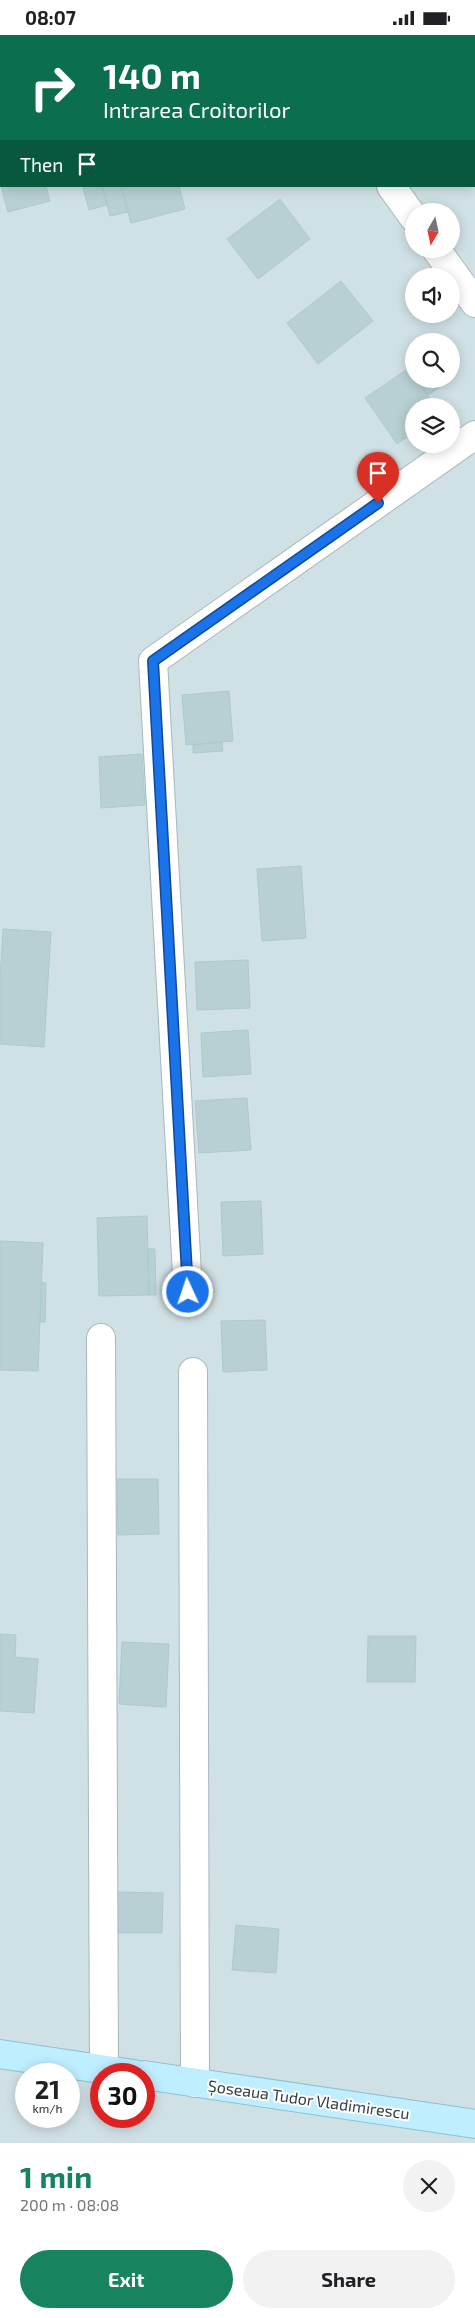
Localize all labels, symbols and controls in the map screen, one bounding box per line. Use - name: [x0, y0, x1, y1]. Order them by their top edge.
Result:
- text: 08:07: [25, 6, 76, 29]
- text: 140 m: [103, 54, 201, 96]
- icon: right: [20, 55, 85, 120]
- text: Intrarea Croitorilor: [103, 96, 290, 122]
- icon: arrive: [73, 150, 101, 178]
- text: Then: [20, 153, 63, 176]
- north arrow: [405, 203, 460, 257]
- map controls: [405, 203, 460, 453]
- button: sound: [405, 268, 460, 323]
- button: search: [405, 333, 460, 388]
- button: layers: [405, 398, 460, 453]
- pin: [357, 452, 399, 503]
- icon: arrive: [364, 459, 392, 487]
- position arrow: [161, 1265, 213, 1317]
- speed limit sign: 30: [90, 2063, 155, 2128]
- text: 21: [35, 2074, 60, 2104]
- street label: Șoseaua Tudor Vladimirescu: [207, 2075, 411, 2125]
- text: km/h: [33, 2101, 62, 2115]
- text: 1 min: [20, 2158, 92, 2194]
- button: close: [403, 2160, 455, 2212]
- text: 200 m · 08:08: [20, 2195, 119, 2214]
- button: Exit: [20, 2250, 233, 2308]
- button: Share: [243, 2250, 455, 2308]

